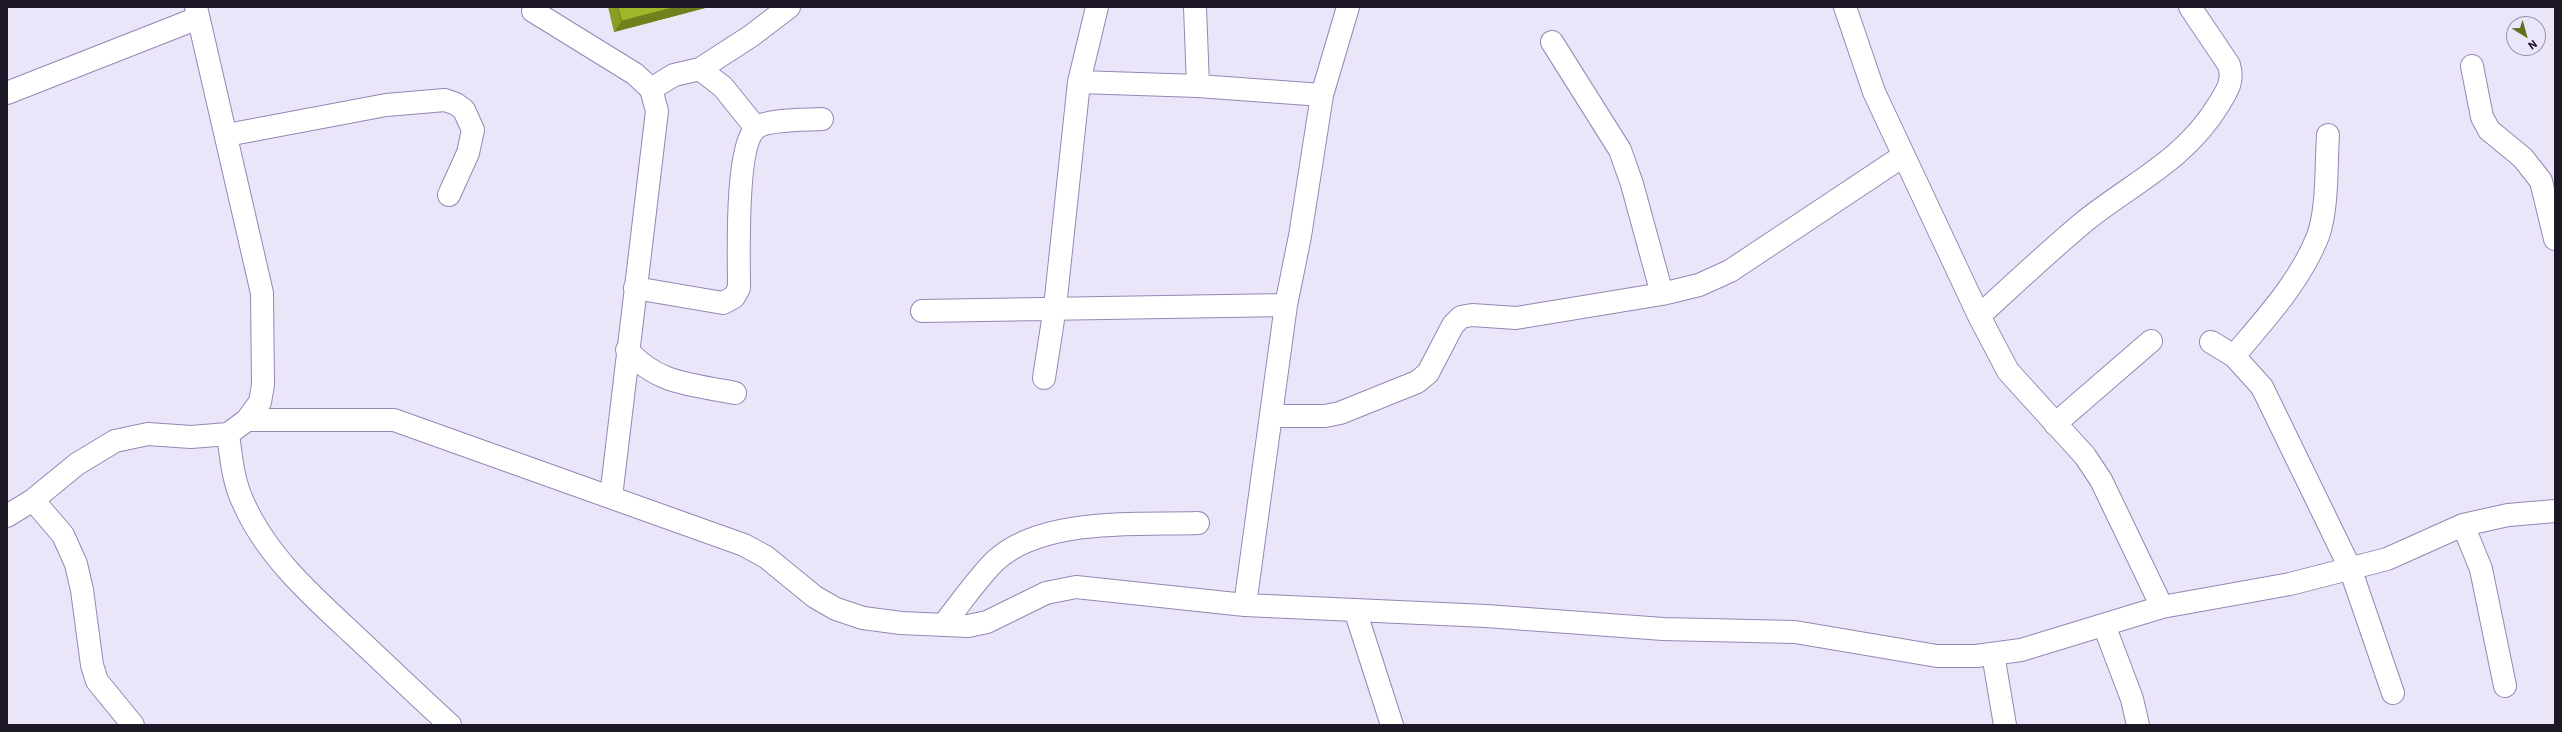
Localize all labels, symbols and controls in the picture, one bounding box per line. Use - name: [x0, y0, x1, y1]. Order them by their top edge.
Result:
- north arrow: [2506, 16, 2546, 56]
- text: N: [2525, 37, 2540, 53]

